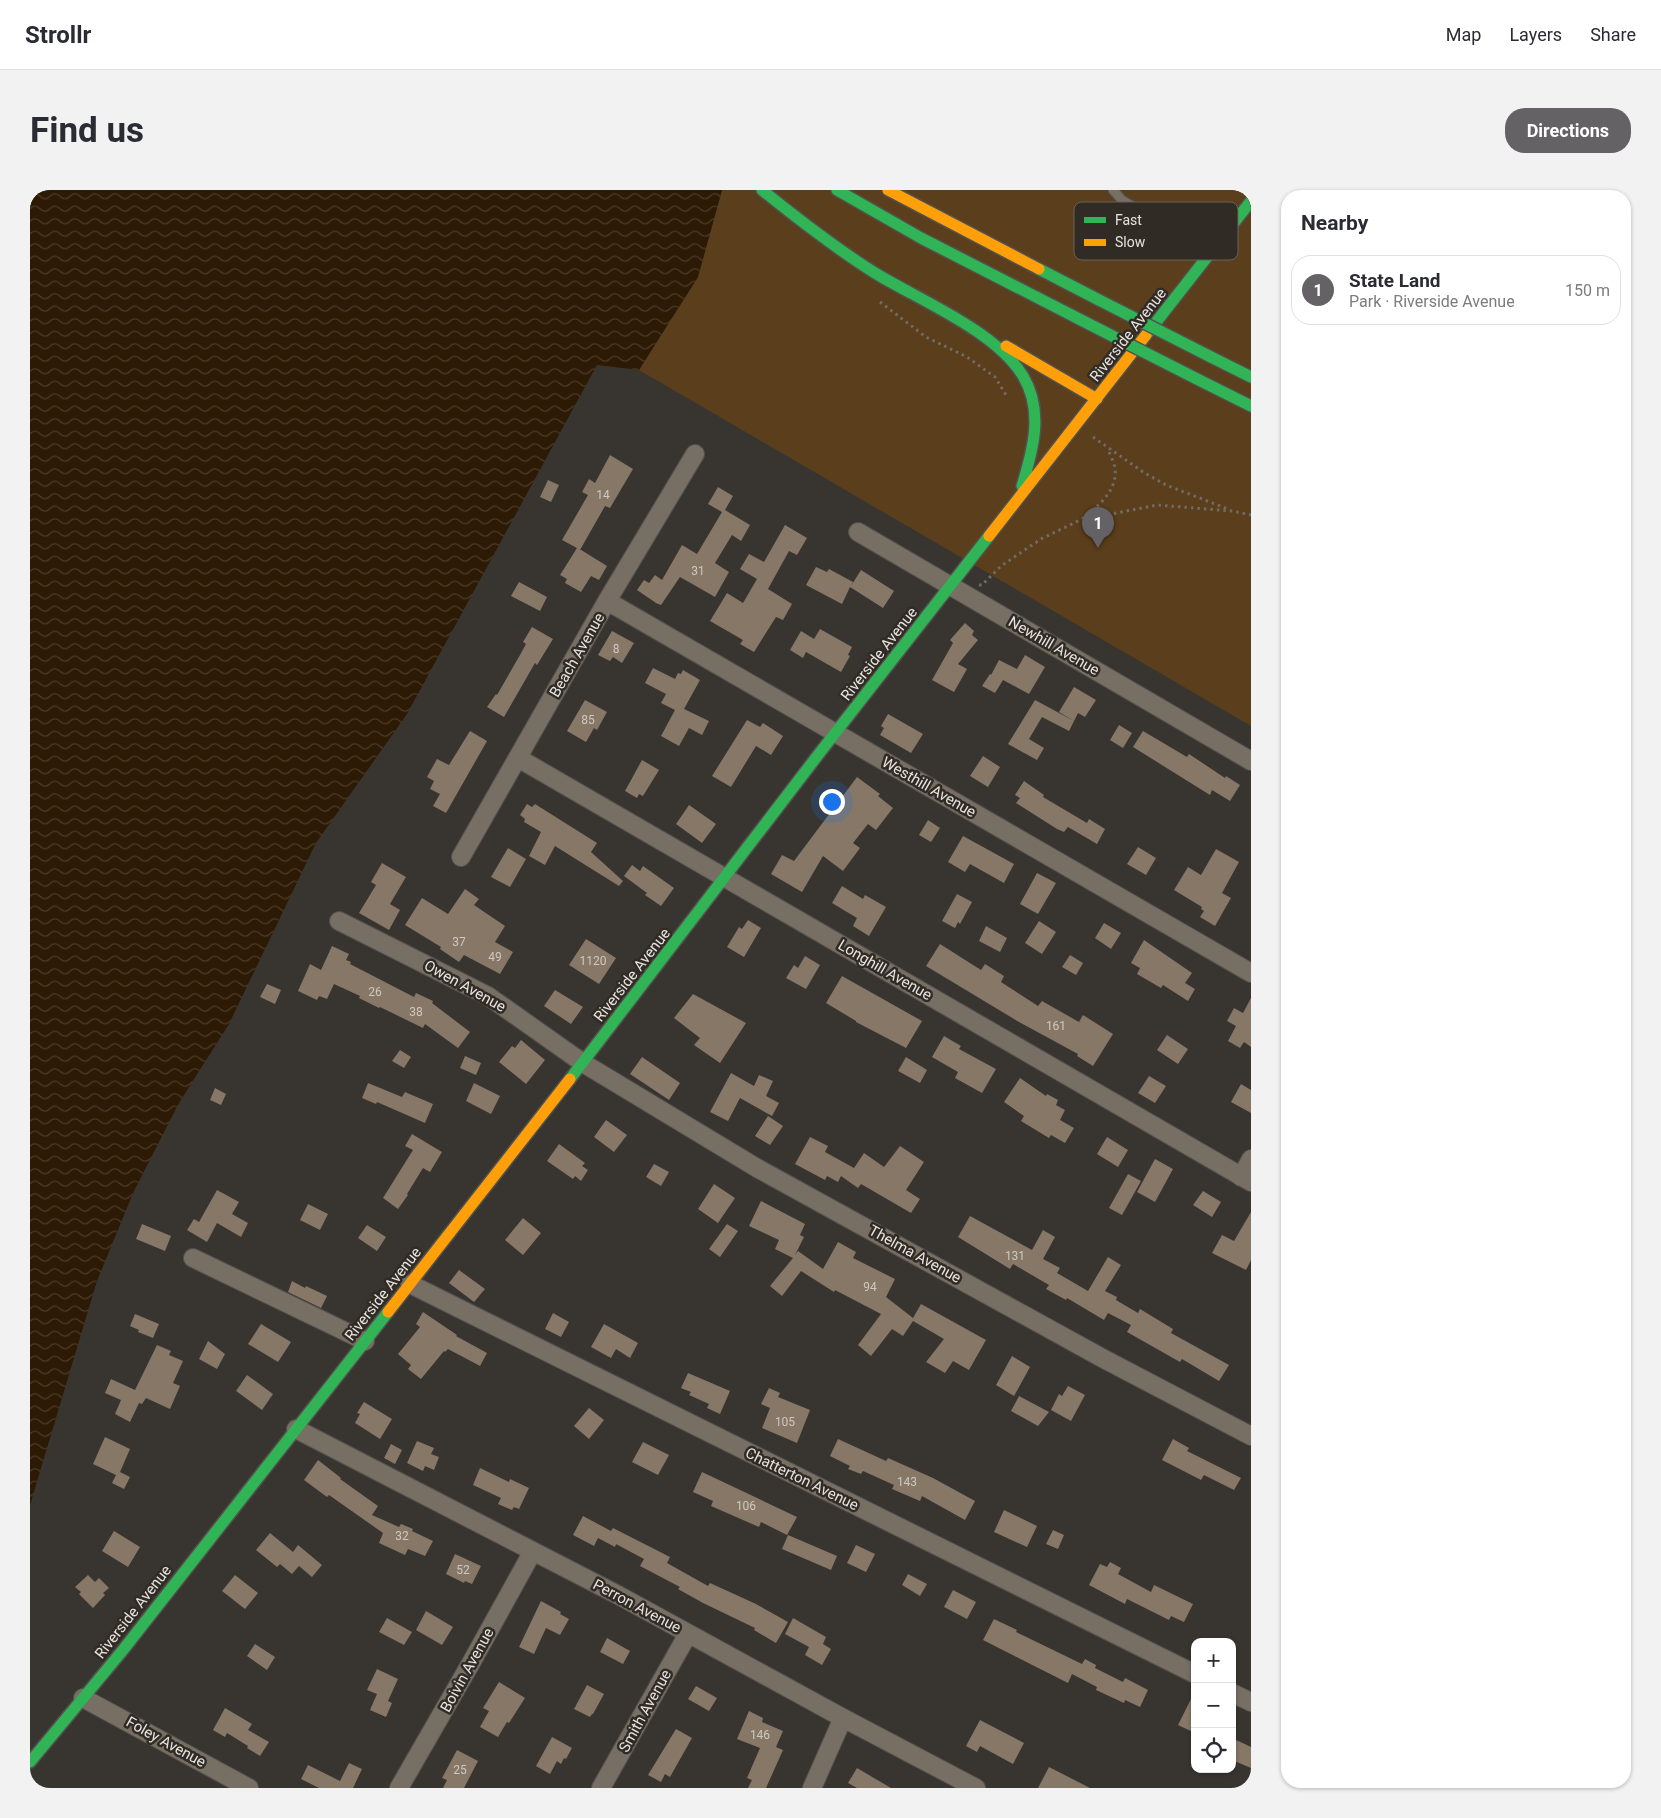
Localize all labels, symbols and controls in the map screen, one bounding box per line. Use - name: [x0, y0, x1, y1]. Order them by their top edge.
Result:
- text: Strollr: [25, 21, 91, 49]
- text: Map: [1446, 24, 1481, 45]
- text: Layers: [1509, 24, 1562, 45]
- text: Share: [1590, 24, 1636, 45]
- button: Directions: [1505, 108, 1631, 153]
- text: Find us: [30, 110, 144, 151]
- legend: [1074, 202, 1238, 260]
- text: Nearby: [1301, 211, 1368, 235]
- text: Fast: [1115, 212, 1142, 228]
- text: Slow: [1115, 234, 1146, 250]
- text: State Land: [1349, 269, 1441, 292]
- text: 1: [1313, 281, 1323, 300]
- text: 150 m: [1565, 281, 1610, 300]
- street label: Riverside Avenue: [1086, 285, 1170, 385]
- text: Park · Riverside Avenue: [1349, 292, 1515, 311]
- house number: 14: [596, 488, 610, 502]
- pin: 1: [1082, 507, 1114, 548]
- house number: 31: [691, 564, 705, 578]
- street label: Riverside Avenue: [837, 604, 921, 704]
- street label: Beach Avenue: [546, 610, 608, 700]
- street label: Newhill Avenue: [1005, 613, 1103, 679]
- house number: 8: [613, 642, 620, 656]
- house number: 85: [581, 713, 595, 727]
- street label: Westhill Avenue: [879, 753, 979, 821]
- your location: [819, 789, 845, 815]
- street label: Riverside Avenue: [590, 925, 674, 1025]
- house number: 37: [452, 935, 466, 949]
- street label: Longhill Avenue: [835, 936, 935, 1004]
- house number: 49: [488, 950, 502, 964]
- house number: 1120: [580, 954, 607, 968]
- street label: Owen Avenue: [421, 956, 509, 1016]
- house number: 26: [368, 985, 382, 999]
- house number: 38: [409, 1005, 423, 1019]
- house number: 161: [1046, 1019, 1066, 1033]
- street label: Thelma Avenue: [866, 1221, 964, 1287]
- street label: Riverside Avenue: [341, 1244, 425, 1344]
- house number: 131: [1005, 1249, 1025, 1263]
- house number: 94: [863, 1280, 877, 1294]
- house number: 105: [775, 1415, 795, 1429]
- street label: Chatterton Avenue: [742, 1444, 862, 1514]
- house number: 143: [897, 1475, 917, 1489]
- house number: 106: [736, 1499, 756, 1513]
- house number: 32: [395, 1529, 409, 1543]
- street label: Riverside Avenue: [91, 1562, 175, 1662]
- house number: 52: [456, 1563, 470, 1577]
- street label: Perron Avenue: [590, 1575, 684, 1637]
- street label: Boivin Avenue: [436, 1625, 498, 1715]
- map controls: [1191, 1638, 1236, 1773]
- button: +: [1191, 1638, 1236, 1683]
- street label: Smith Avenue: [615, 1667, 675, 1755]
- button: −: [1191, 1683, 1236, 1728]
- street label: Foley Avenue: [123, 1713, 209, 1771]
- house number: 146: [750, 1728, 770, 1742]
- button: locate: [1191, 1728, 1236, 1773]
- house number: 25: [453, 1763, 467, 1777]

